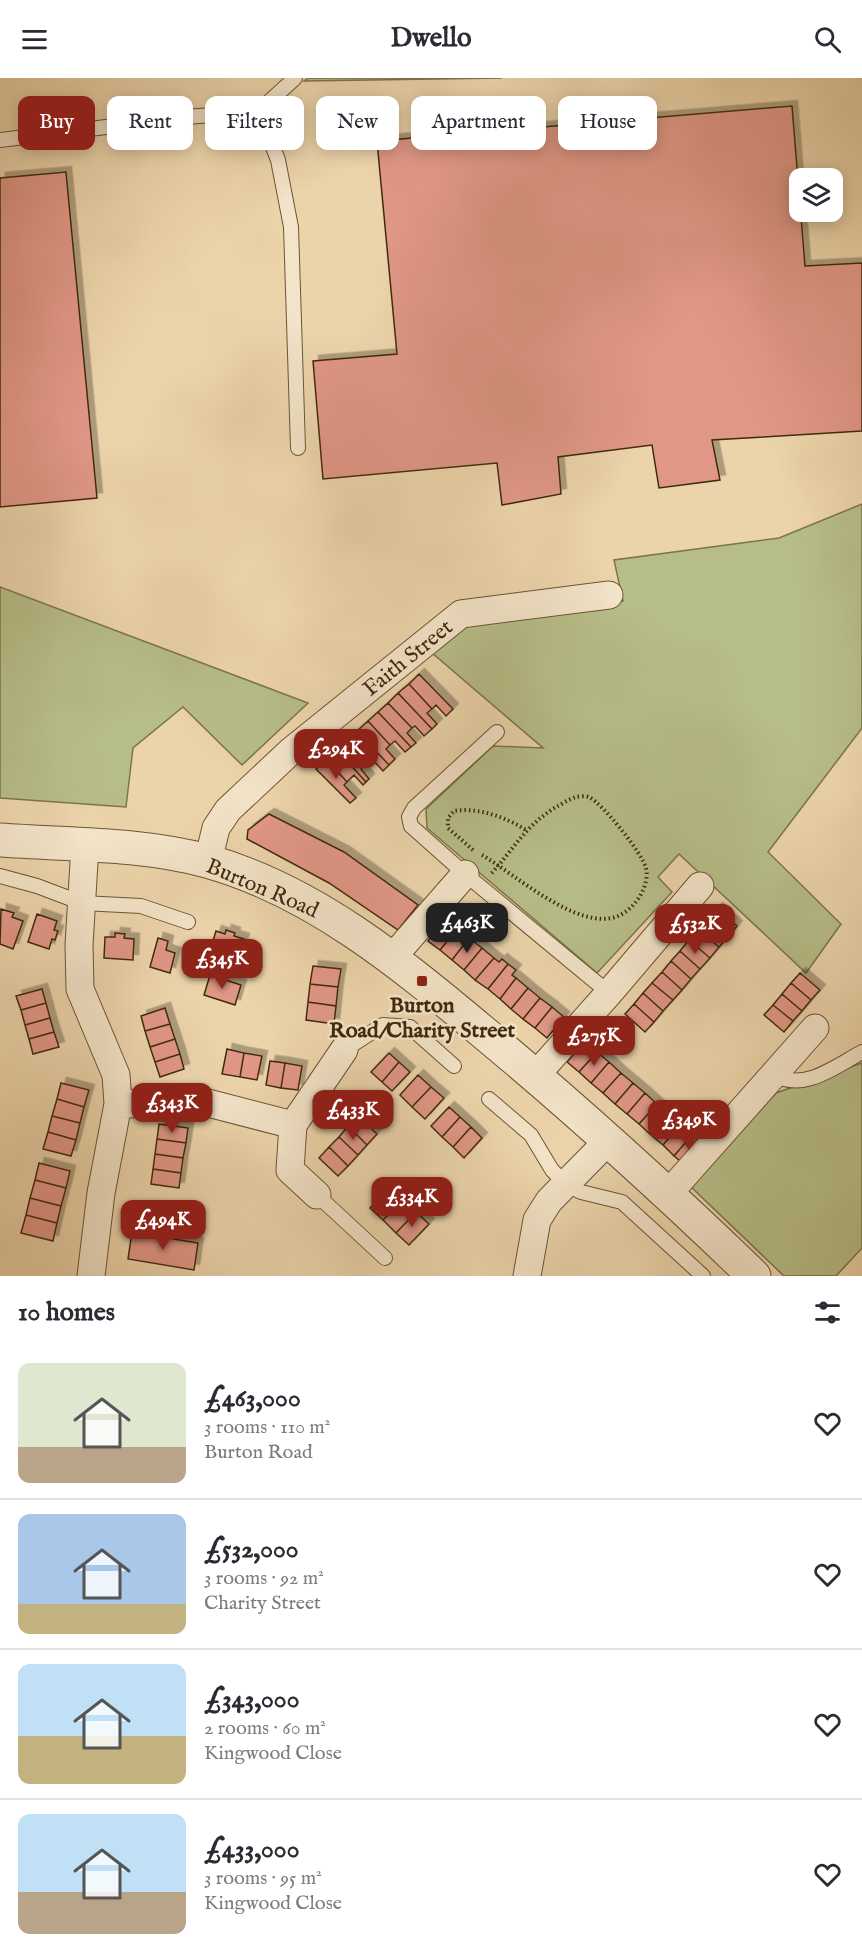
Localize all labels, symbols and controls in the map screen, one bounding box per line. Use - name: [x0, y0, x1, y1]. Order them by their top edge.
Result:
- text: Dwello: [391, 22, 471, 56]
- icon: menu: [18, 23, 51, 56]
- icon: search: [811, 23, 844, 56]
- chip: Buy: [18, 96, 95, 150]
- chip: Rent: [107, 96, 193, 150]
- chip: Filters: [205, 96, 304, 150]
- chip: New: [316, 96, 399, 150]
- chip: Apartment: [411, 96, 546, 150]
- chip: House: [558, 96, 657, 150]
- map controls: [789, 168, 843, 222]
- button: layers: [789, 168, 843, 222]
- street label: Faith Street: [358, 614, 459, 703]
- pin: £294K: [294, 729, 378, 780]
- text: £294K: [308, 736, 364, 761]
- street label: Burton Road: [202, 853, 323, 925]
- pin: £463K: [425, 903, 509, 954]
- pin: £532K: [653, 904, 737, 955]
- text: £463K: [440, 910, 494, 935]
- text: £532K: [669, 911, 721, 936]
- pin: £345K: [180, 939, 264, 990]
- text: £345K: [196, 946, 248, 971]
- marker: Burton Road/Charity Street: [415, 974, 429, 988]
- place label: Burton Road/Charity Street: [329, 992, 515, 1045]
- pin: £275K: [552, 1016, 636, 1067]
- text: £275K: [567, 1023, 621, 1048]
- pin: £343K: [130, 1083, 214, 1134]
- text: £343K: [145, 1090, 199, 1115]
- pin: £433K: [311, 1090, 395, 1141]
- text: £433K: [326, 1097, 380, 1122]
- pin: £349K: [647, 1100, 731, 1151]
- text: £349K: [662, 1107, 716, 1132]
- pin: £334K: [370, 1177, 454, 1228]
- text: £334K: [385, 1184, 439, 1209]
- pin: £494K: [121, 1200, 205, 1251]
- text: £494K: [135, 1207, 191, 1232]
- text: 10 homes: [18, 1296, 115, 1329]
- icon: filters: [811, 1296, 844, 1329]
- text: £463,000: [204, 1382, 301, 1415]
- icon: home: [66, 1387, 138, 1459]
- icon: heart: [811, 1407, 844, 1440]
- text: 3 rooms · 110 m²: [204, 1415, 330, 1440]
- text: Burton Road: [204, 1440, 313, 1465]
- text: £532,000: [204, 1533, 299, 1566]
- icon: home: [66, 1538, 138, 1610]
- icon: heart: [811, 1558, 844, 1591]
- text: 3 rooms · 92 m²: [204, 1566, 324, 1591]
- text: Charity Street: [204, 1591, 321, 1616]
- text: £343,000: [204, 1683, 299, 1716]
- icon: home: [66, 1688, 138, 1760]
- icon: heart: [811, 1708, 844, 1741]
- text: 2 rooms · 60 m²: [204, 1716, 326, 1741]
- text: Kingwood Close: [204, 1741, 342, 1766]
- text: £433,000: [204, 1833, 299, 1866]
- icon: home: [66, 1838, 138, 1910]
- icon: heart: [811, 1858, 844, 1891]
- text: 3 rooms · 95 m²: [204, 1866, 322, 1891]
- text: Kingwood Close: [204, 1891, 342, 1916]

